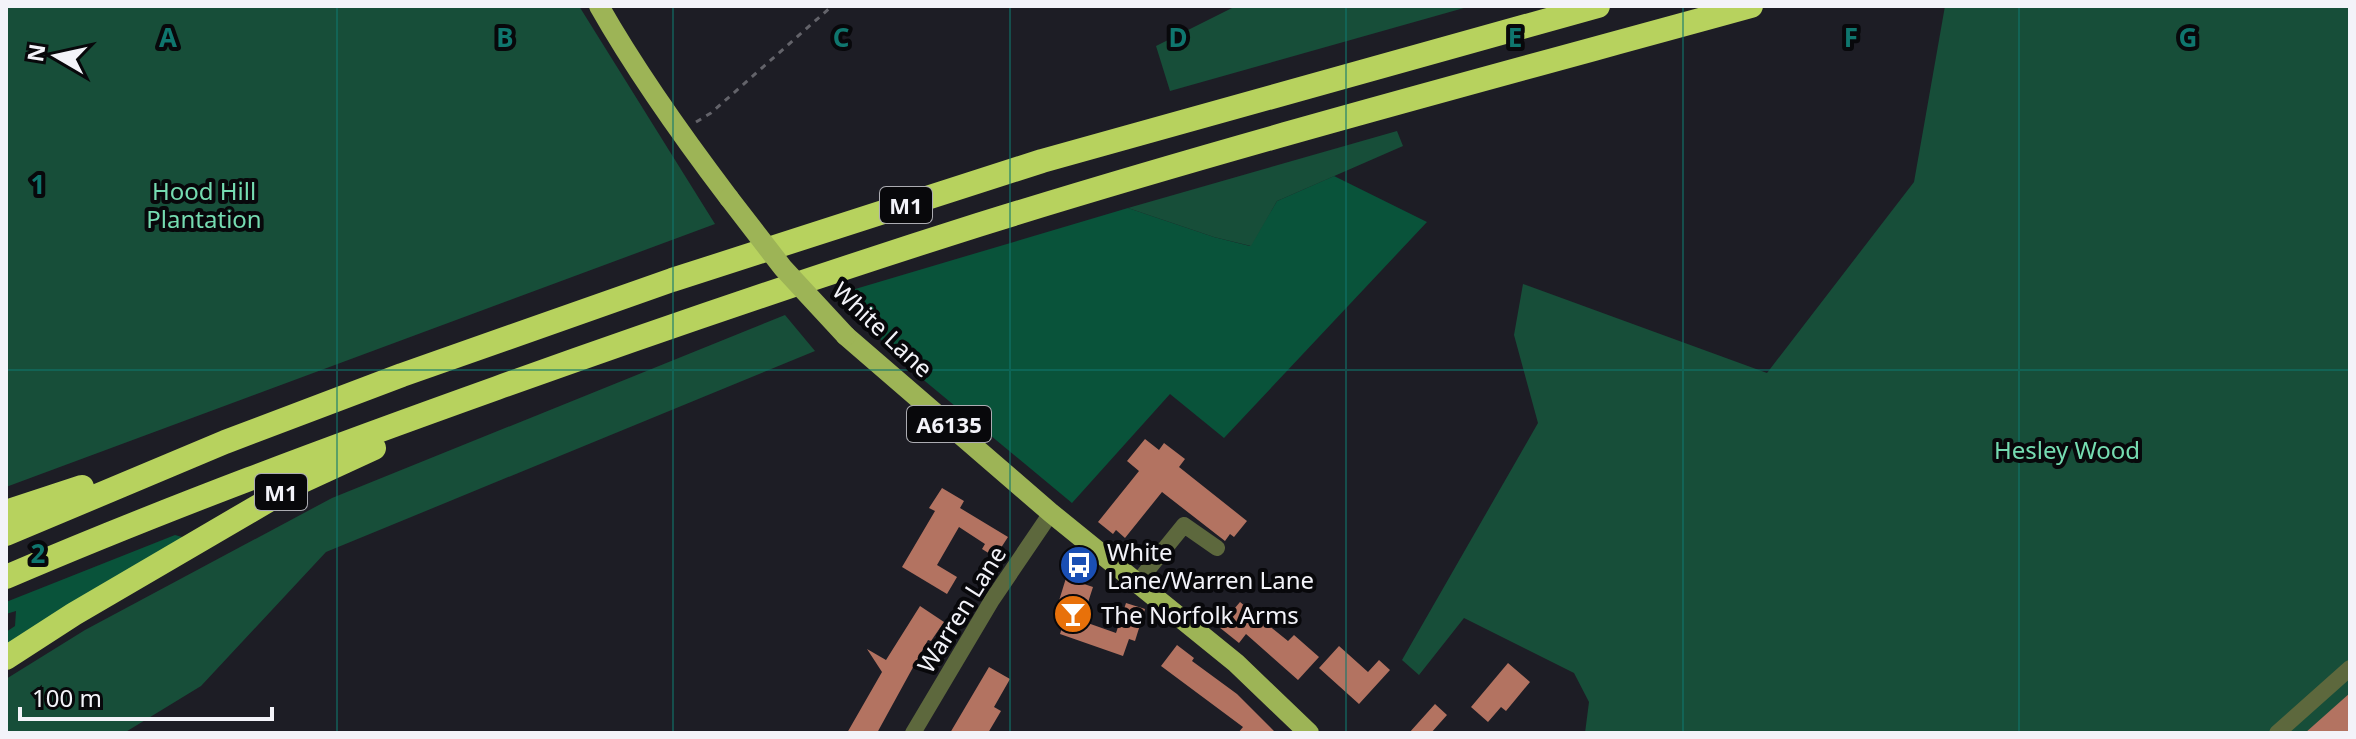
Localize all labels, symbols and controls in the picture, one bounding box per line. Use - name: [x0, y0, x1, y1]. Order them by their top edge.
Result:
- north arrow: [16, 16, 96, 96]
- text: A: [159, 19, 177, 55]
- text: B: [496, 19, 514, 55]
- text: C: [833, 19, 849, 55]
- text: D: [1168, 19, 1188, 55]
- text: E: [1508, 19, 1522, 55]
- text: F: [1844, 19, 1858, 55]
- text: G: [2179, 19, 2197, 55]
- text: N: [19, 42, 51, 64]
- text: 1: [31, 166, 45, 202]
- park label: Hood Hill Plantation: [146, 174, 262, 235]
- road number: M1: [880, 187, 932, 223]
- street label: White Lane: [826, 274, 940, 384]
- road number: A6135: [907, 406, 991, 442]
- park label: Hesley Wood: [1994, 433, 2140, 466]
- road number: M1: [255, 474, 307, 510]
- text: 2: [31, 535, 46, 571]
- place label: White Lane/Warren Lane: [1107, 535, 1314, 596]
- street label: Warren Lane: [909, 539, 1013, 679]
- bus stop icon: White Lane/Warren Lane: [1058, 544, 1100, 586]
- bar icon: The Norfolk Arms: [1052, 593, 1094, 635]
- place label: The Norfolk Arms: [1101, 598, 1299, 631]
- scale bar: [20, 671, 272, 721]
- text: 100 m: [32, 681, 102, 714]

